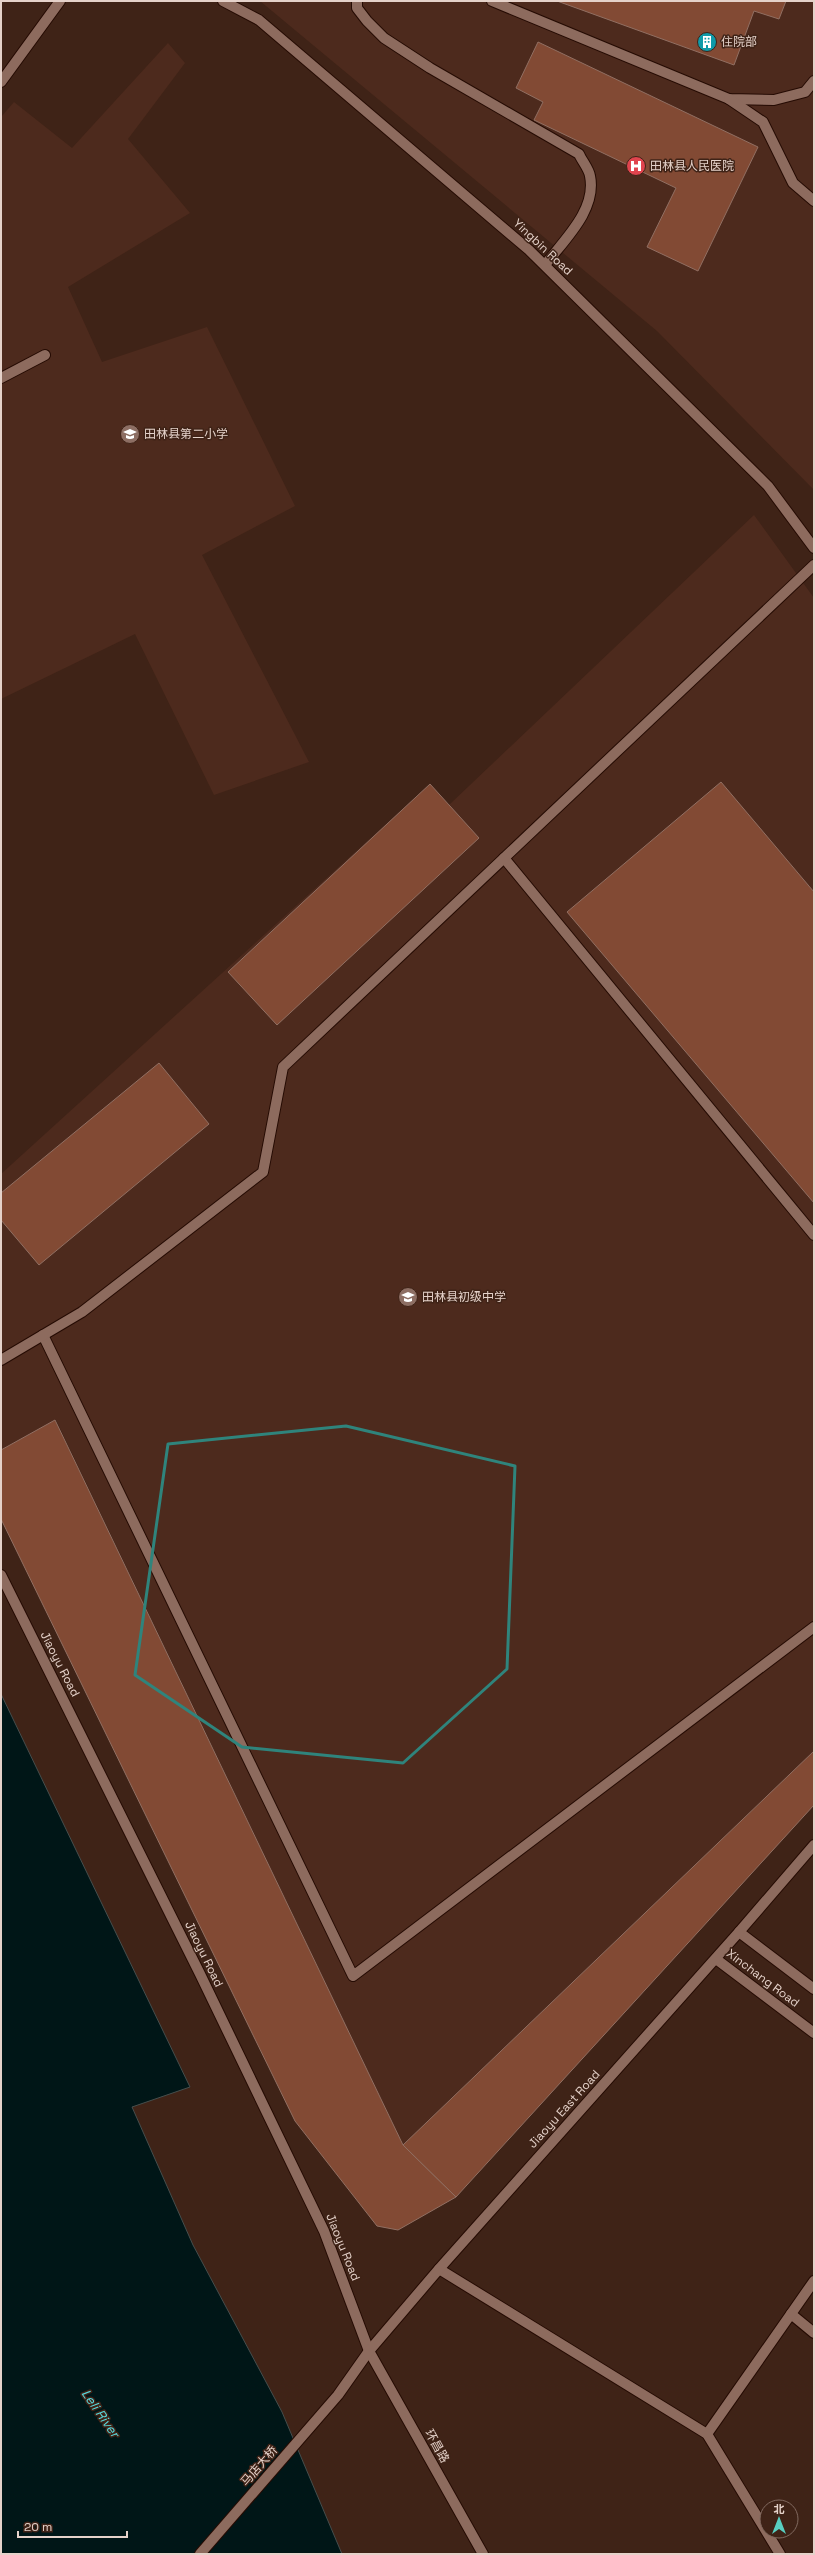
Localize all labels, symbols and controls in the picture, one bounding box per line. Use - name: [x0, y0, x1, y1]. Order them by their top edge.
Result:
- building icon: 住院部: [696, 31, 718, 53]
- place label: 住院部: [721, 34, 757, 50]
- hospital icon: 田林县人民医院: [625, 155, 647, 177]
- place label: 田林县人民医院: [650, 158, 734, 174]
- street label: Yingbin Road: [510, 215, 576, 279]
- school or university icon: 田林县第二小学: [119, 423, 141, 445]
- place label: 田林县第二小学: [144, 426, 228, 442]
- school or university icon: 田林县初级中学: [397, 1286, 419, 1308]
- place label: 田林县初级中学: [422, 1289, 506, 1305]
- street label: Jiaoyu Road: [37, 1629, 83, 1699]
- street label: Jiaoyu Road: [181, 1918, 227, 1990]
- street label: Xinchang Road: [723, 1945, 803, 2011]
- street label: Jiaoyu East Road: [525, 2067, 603, 2151]
- street label: Jiaoyu Road: [322, 2211, 364, 2283]
- water label: Leli River: [78, 2386, 125, 2442]
- street label: 环昌路: [421, 2426, 453, 2466]
- street label: 马店大桥: [237, 2443, 281, 2489]
- north arrow: [759, 2499, 799, 2539]
- text: 北: [774, 2502, 785, 2516]
- scale bar: [18, 2513, 127, 2539]
- text: 20 m: [24, 2519, 52, 2535]

